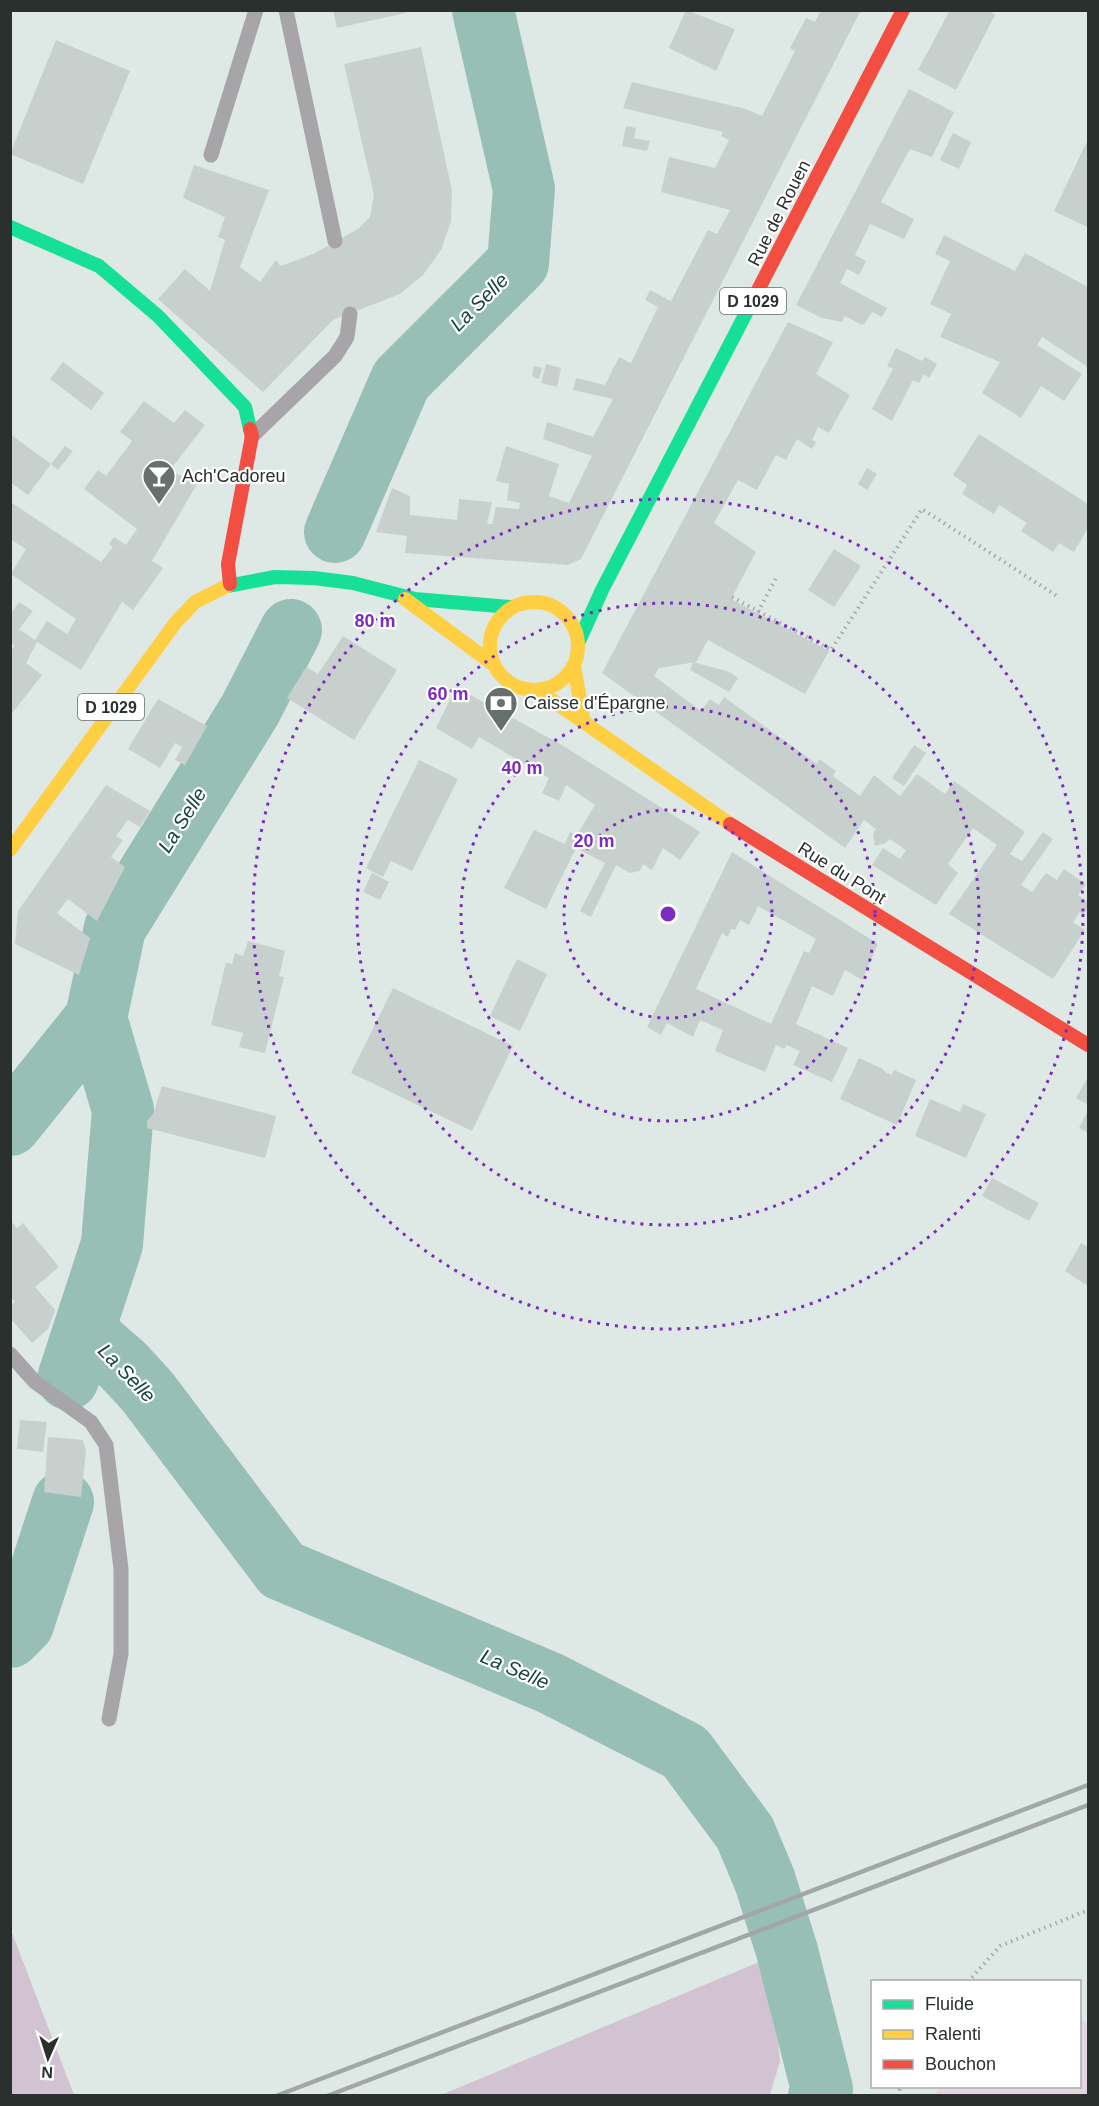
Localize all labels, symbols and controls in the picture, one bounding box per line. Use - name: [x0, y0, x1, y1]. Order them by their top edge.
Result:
- street label: Rue de Rouen: [744, 157, 814, 269]
- water label: La Selle: [446, 269, 512, 335]
- road number: D 1029: [720, 288, 786, 314]
- bar icon: Ach'Cadoreu: [141, 458, 177, 505]
- place label: Ach'Cadoreu: [182, 466, 286, 486]
- text: 80 m: [354, 611, 396, 631]
- text: 60 m: [427, 684, 469, 704]
- bank icon: Caisse d'Épargne: [483, 685, 519, 732]
- place label: Caisse d'Épargne: [524, 693, 666, 713]
- road number: D 1029: [78, 694, 144, 720]
- text: 40 m: [501, 758, 543, 778]
- water label: La Selle: [154, 784, 210, 856]
- text: 20 m: [573, 831, 615, 851]
- street label: Rue du Pont: [794, 838, 890, 908]
- centre of rings: [658, 904, 678, 924]
- water label: La Selle: [94, 1339, 160, 1407]
- water label: La Selle: [477, 1645, 553, 1693]
- legend: [871, 1980, 1081, 2088]
- text: Fluide: [925, 1994, 974, 2014]
- text: Ralenti: [925, 2024, 981, 2044]
- north arrow: [18, 2028, 78, 2088]
- text: Bouchon: [925, 2054, 996, 2074]
- text: N: [41, 2064, 53, 2081]

